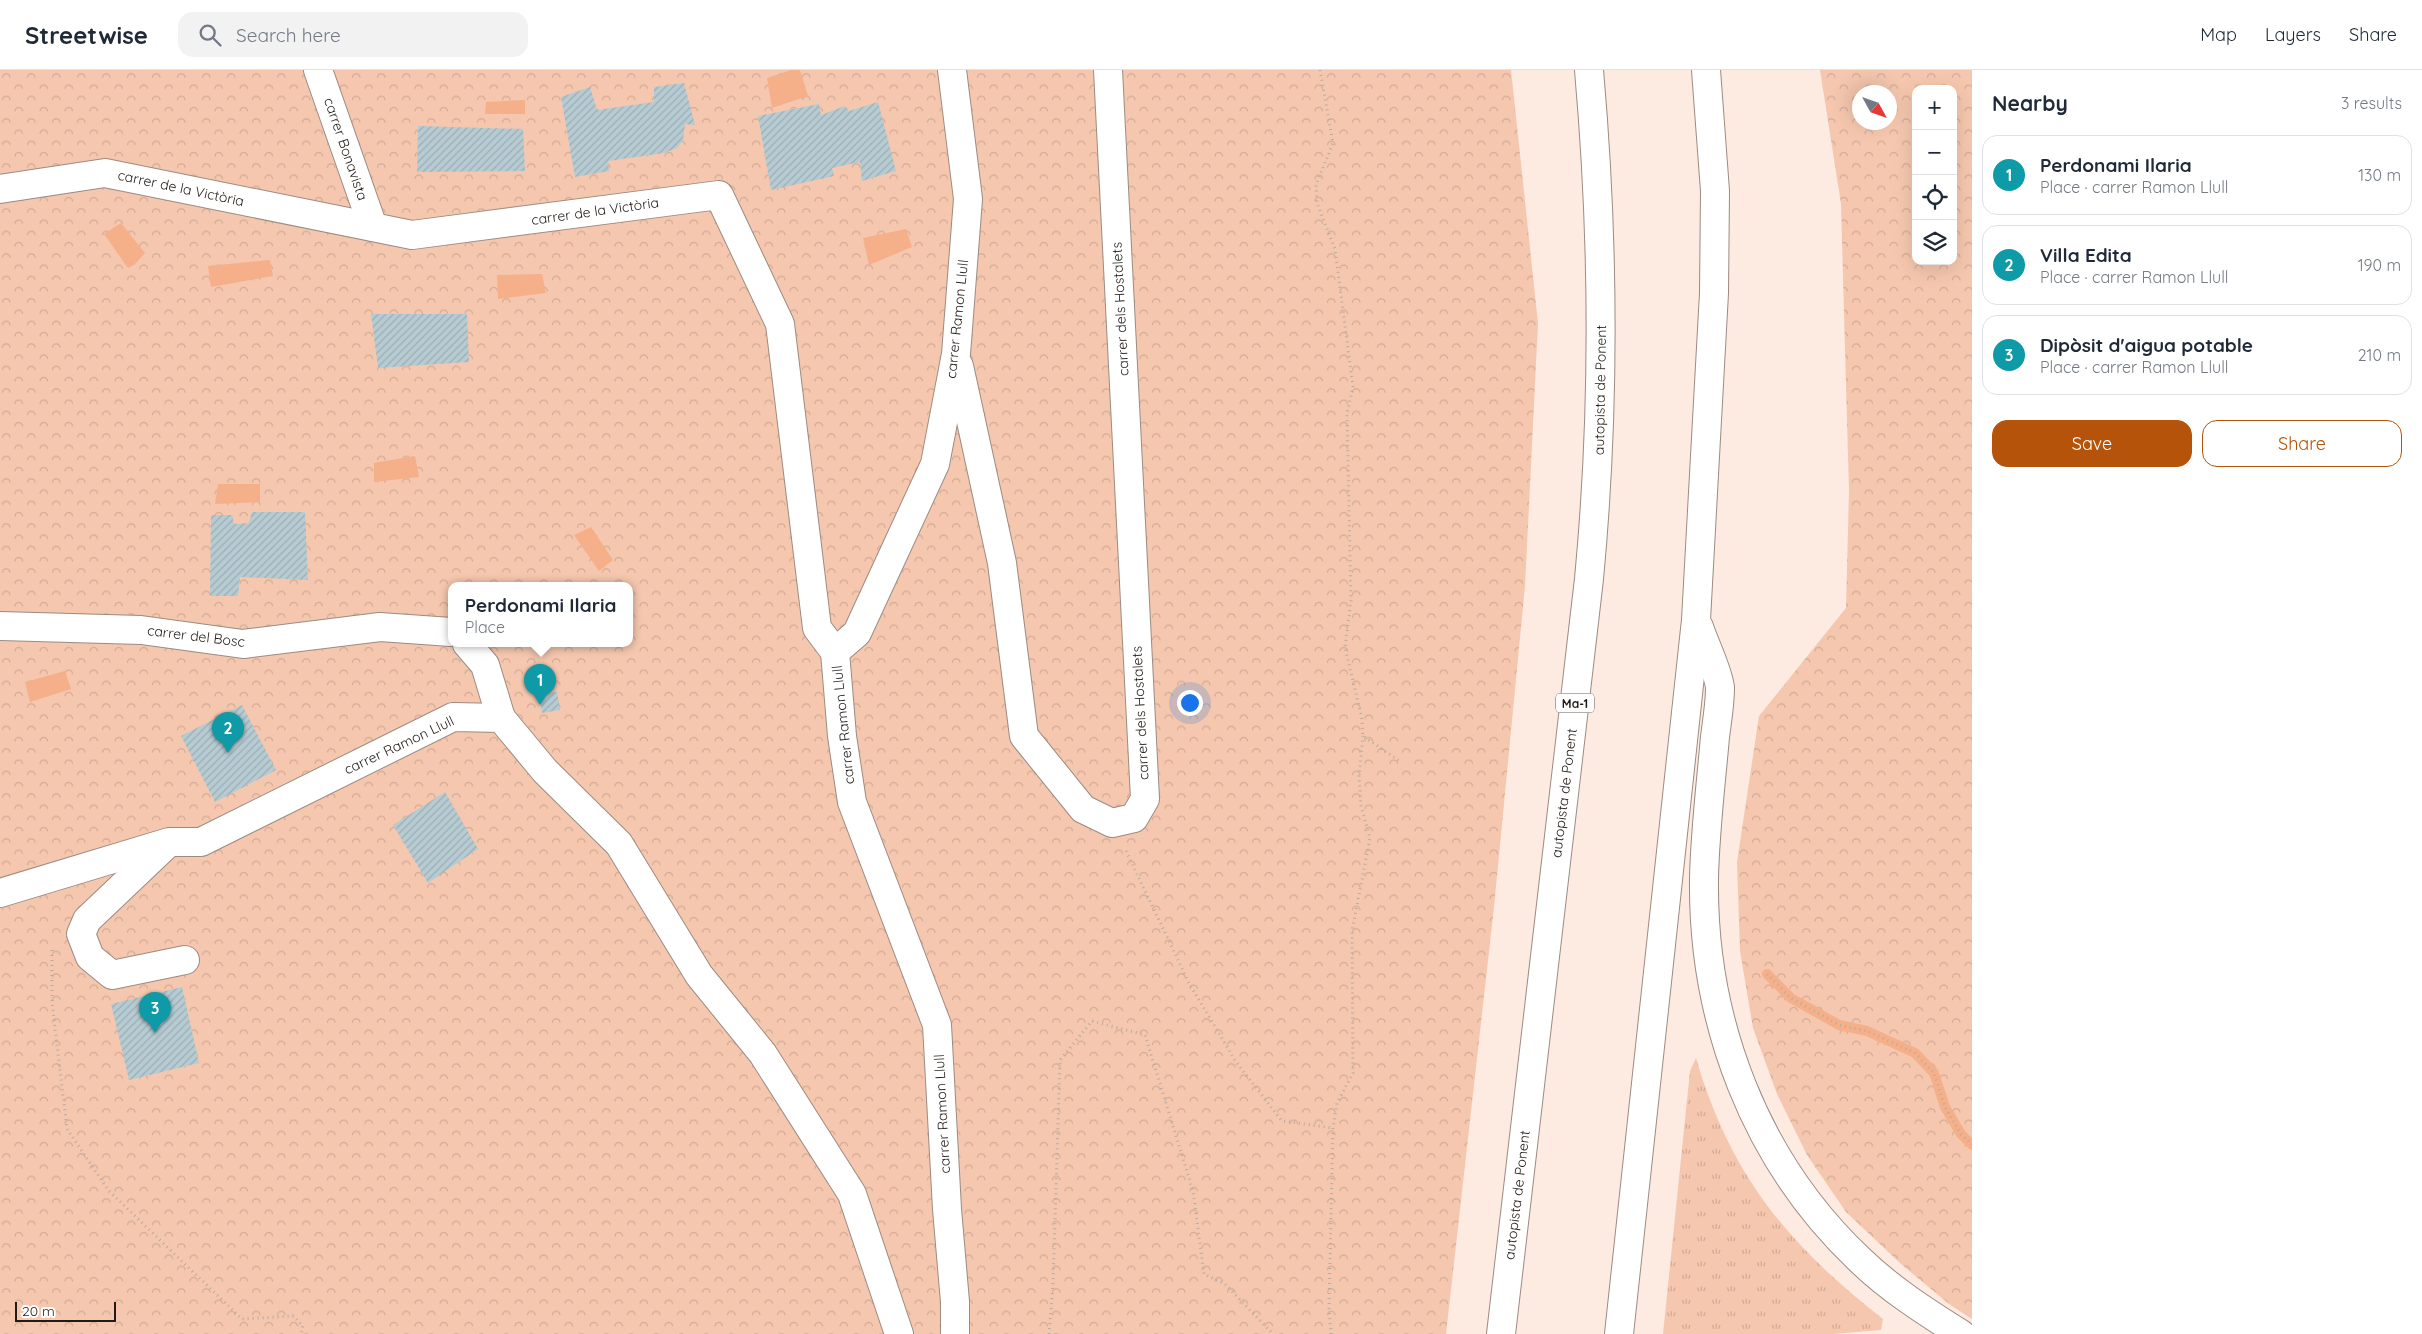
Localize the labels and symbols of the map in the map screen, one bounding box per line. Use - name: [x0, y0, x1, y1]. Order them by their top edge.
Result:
- north arrow: [1852, 85, 1897, 130]
- street label: carrer Bonavista: [320, 95, 372, 203]
- street label: carrer de la Victòria: [116, 166, 246, 210]
- street label: carrer de la Victòria: [530, 193, 660, 229]
- street label: carrer dels Hostalets: [1107, 241, 1133, 377]
- street label: carrer Ramon Llull: [942, 259, 972, 379]
- street label: autopista de Ponent: [1590, 324, 1610, 455]
- street label: carrer del Bosc: [146, 621, 246, 651]
- street label: carrer dels Hostalets: [1127, 645, 1153, 781]
- pin: 1: [524, 664, 556, 705]
- street label: carrer Ramon Llull: [828, 665, 858, 785]
- your location: [1177, 690, 1203, 716]
- road number: Ma-1: [1556, 694, 1594, 712]
- pin: 2: [212, 712, 244, 753]
- street label: carrer Ramon Llull: [341, 712, 457, 778]
- street label: autopista de Ponent: [1547, 727, 1581, 859]
- pin: 3: [139, 992, 171, 1033]
- street label: carrer Ramon Llull: [930, 1054, 954, 1174]
- street label: autopista de Ponent: [1500, 1129, 1534, 1261]
- scale bar: [15, 1299, 116, 1322]

